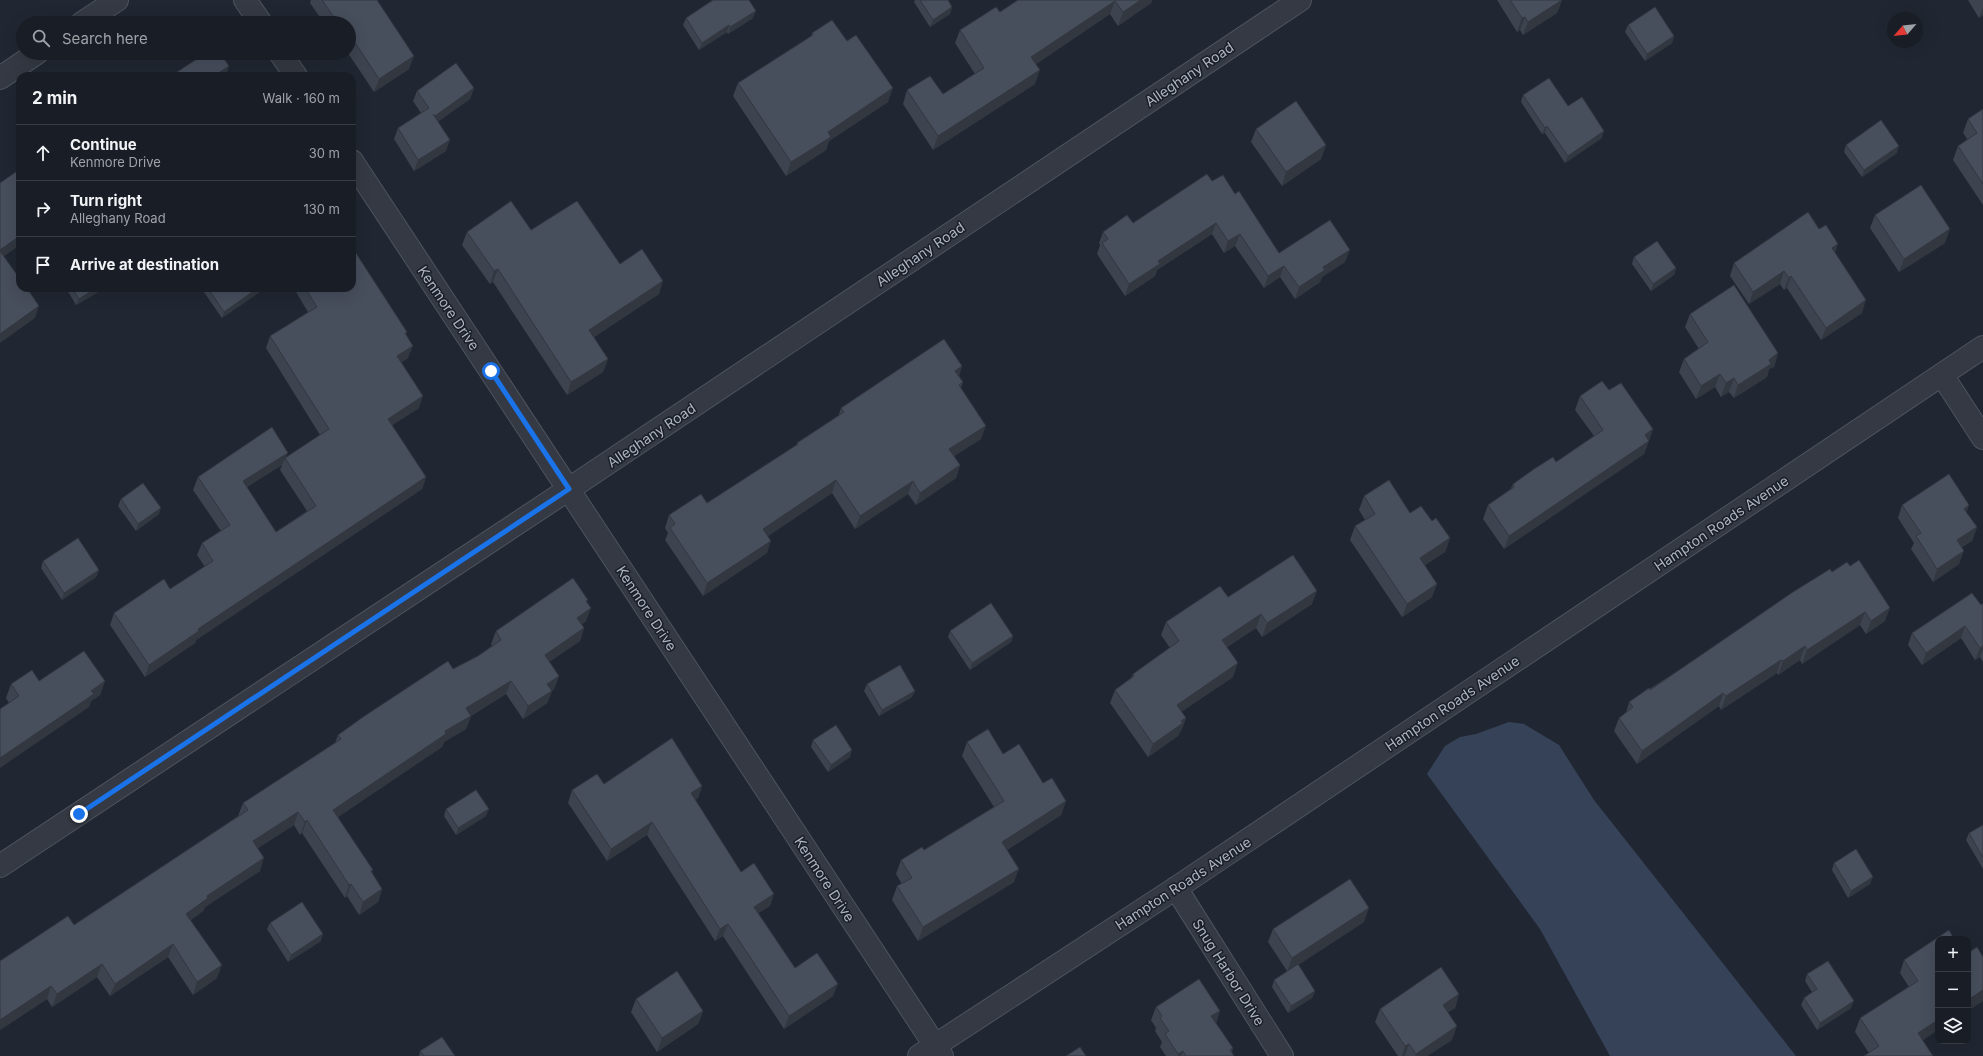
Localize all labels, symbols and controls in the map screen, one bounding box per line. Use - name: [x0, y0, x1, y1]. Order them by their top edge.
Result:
- north arrow: [1887, 12, 1923, 48]
- search box: [16, 16, 356, 60]
- icon: search: [30, 27, 52, 49]
- text: Search here: [62, 29, 148, 48]
- street label: Alleghany Road: [1142, 38, 1236, 110]
- text: 2 min: [32, 88, 77, 108]
- text: Walk · 160 m: [263, 90, 340, 106]
- text: Continue: [70, 135, 137, 154]
- icon: ahead: [32, 142, 54, 164]
- text: 30 m: [309, 145, 340, 161]
- text: Kenmore Drive: [70, 154, 161, 170]
- text: Turn right: [70, 191, 142, 210]
- icon: right: [32, 198, 54, 220]
- text: 130 m: [303, 201, 340, 217]
- text: Alleghany Road: [70, 210, 166, 226]
- street label: Alleghany Road: [873, 218, 967, 290]
- icon: arrive: [32, 254, 54, 276]
- text: Arrive at destination: [70, 255, 219, 274]
- street label: Kenmore Drive: [415, 263, 483, 353]
- route start: [482, 362, 500, 380]
- street label: Alleghany Road: [604, 399, 698, 471]
- street label: Hampton Roads Avenue: [1651, 472, 1791, 574]
- street label: Kenmore Drive: [613, 562, 681, 654]
- street label: Hampton Roads Avenue: [1382, 652, 1522, 754]
- route end: [70, 805, 88, 823]
- street label: Kenmore Drive: [791, 833, 859, 925]
- street label: Hampton Roads Avenue: [1112, 833, 1254, 933]
- street label: Snug Harbor Drive: [1189, 915, 1269, 1029]
- map controls: [1935, 936, 1971, 1044]
- button: +: [1935, 936, 1971, 972]
- button: −: [1935, 972, 1971, 1008]
- button: layers: [1935, 1008, 1971, 1044]

